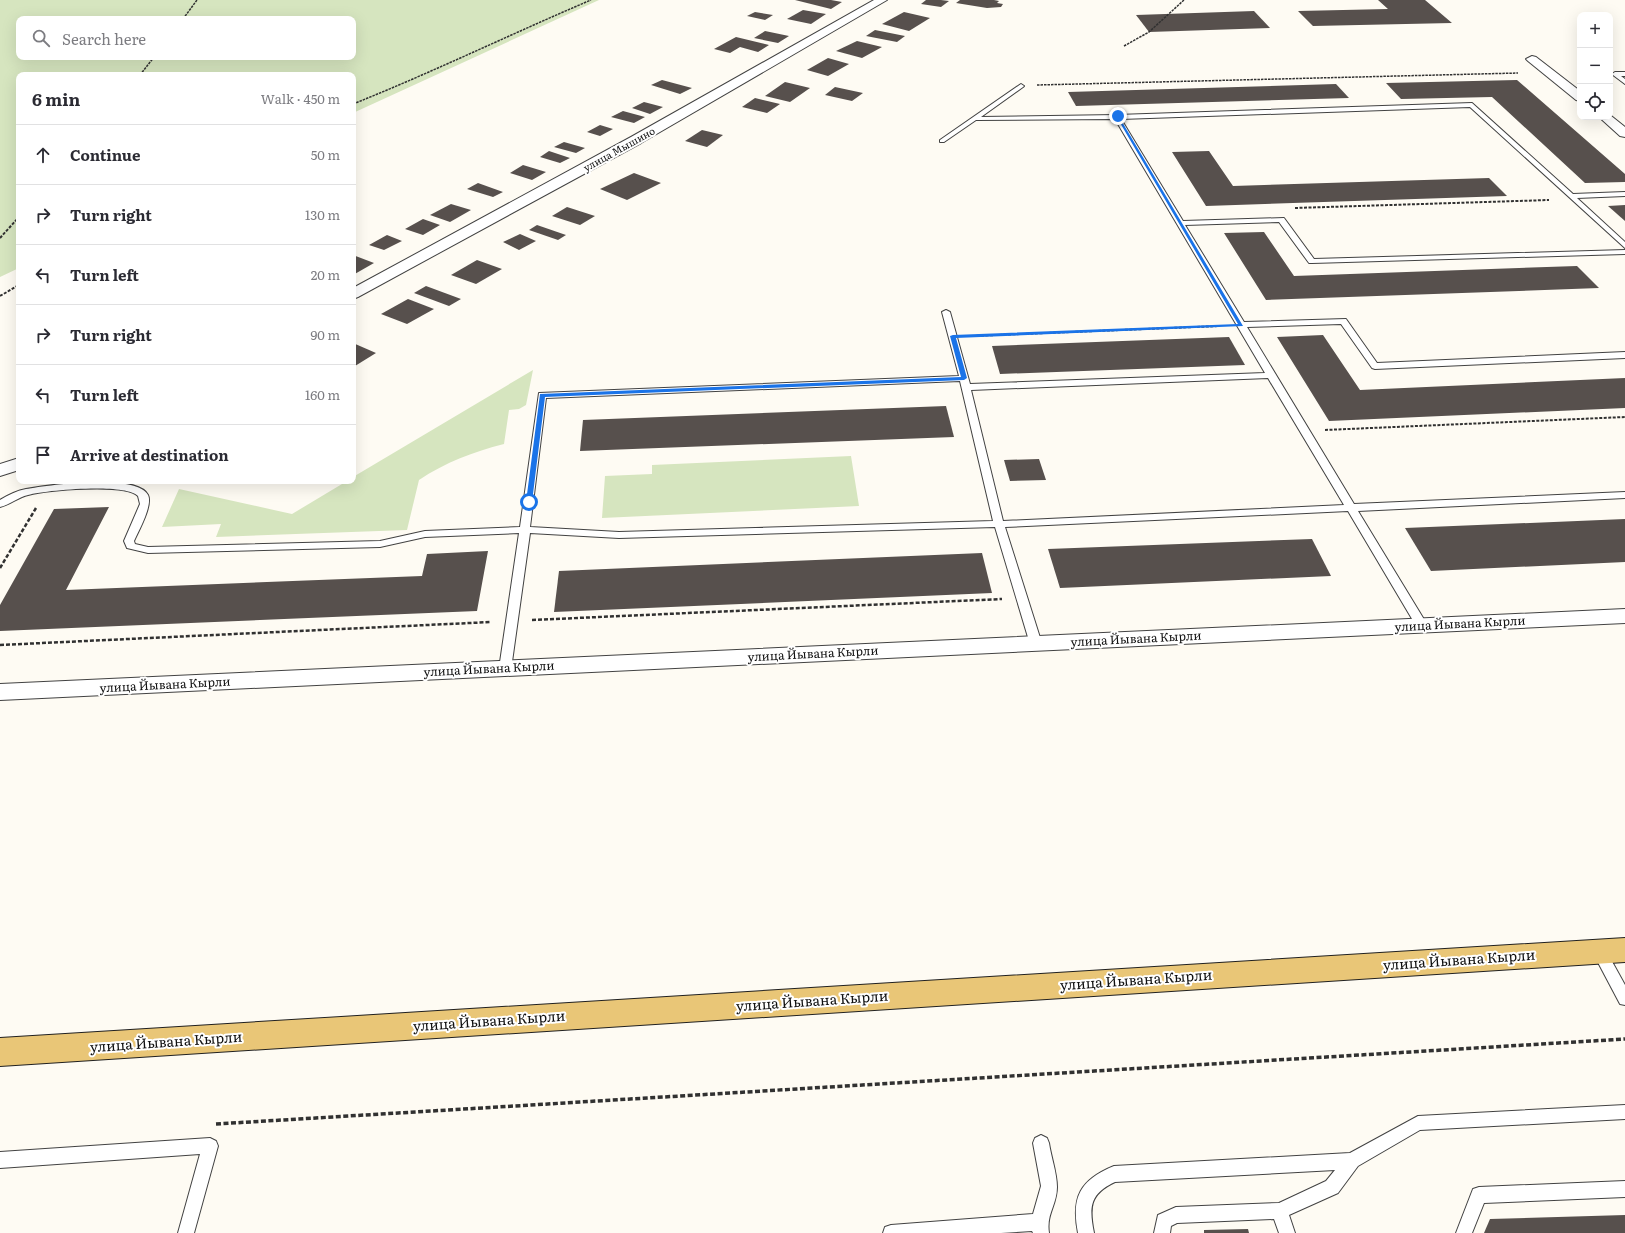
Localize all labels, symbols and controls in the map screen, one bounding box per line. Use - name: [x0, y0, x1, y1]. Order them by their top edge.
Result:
- map controls: [1577, 12, 1613, 120]
- button: +: [1577, 12, 1613, 48]
- search box: [16, 16, 356, 60]
- icon: search: [30, 27, 52, 49]
- text: Search here: [62, 27, 146, 50]
- button: −: [1577, 48, 1613, 84]
- button: locate: [1577, 84, 1613, 120]
- text: 6 min: [32, 86, 80, 111]
- text: Walk · 450 m: [261, 89, 340, 108]
- route end: [1109, 107, 1127, 125]
- street label: улица Мышино: [580, 123, 658, 175]
- text: Continue: [70, 143, 140, 166]
- icon: ahead: [32, 144, 54, 166]
- text: 50 m: [311, 145, 340, 164]
- text: Turn right: [70, 203, 152, 226]
- icon: right: [32, 204, 54, 226]
- text: 130 m: [305, 205, 340, 224]
- text: Turn left: [70, 263, 139, 286]
- icon: left: [32, 264, 54, 286]
- text: 20 m: [311, 265, 340, 284]
- text: Turn right: [70, 323, 152, 346]
- icon: right: [32, 324, 54, 346]
- text: 90 m: [310, 325, 340, 344]
- text: Turn left: [70, 383, 139, 406]
- icon: left: [32, 384, 54, 406]
- text: 160 m: [305, 385, 340, 404]
- text: Arrive at destination: [70, 443, 229, 466]
- icon: arrive: [32, 444, 54, 466]
- route start: [520, 493, 538, 511]
- street label: улица Йывана Кырли: [1394, 611, 1526, 635]
- street label: улица Йывана Кырли: [1070, 626, 1202, 650]
- street label: улица Йывана Кырли: [747, 641, 879, 665]
- street label: улица Йывана Кырли: [423, 656, 555, 680]
- street label: улица Йывана Кырли: [99, 672, 231, 696]
- street label: улица Йывана Кырли: [1382, 944, 1536, 974]
- street label: улица Йывана Кырли: [1059, 964, 1213, 994]
- street label: улица Йывана Кырли: [735, 985, 889, 1015]
- street label: улица Йывана Кырли: [412, 1005, 566, 1035]
- street label: улица Йывана Кырли: [89, 1026, 243, 1056]

